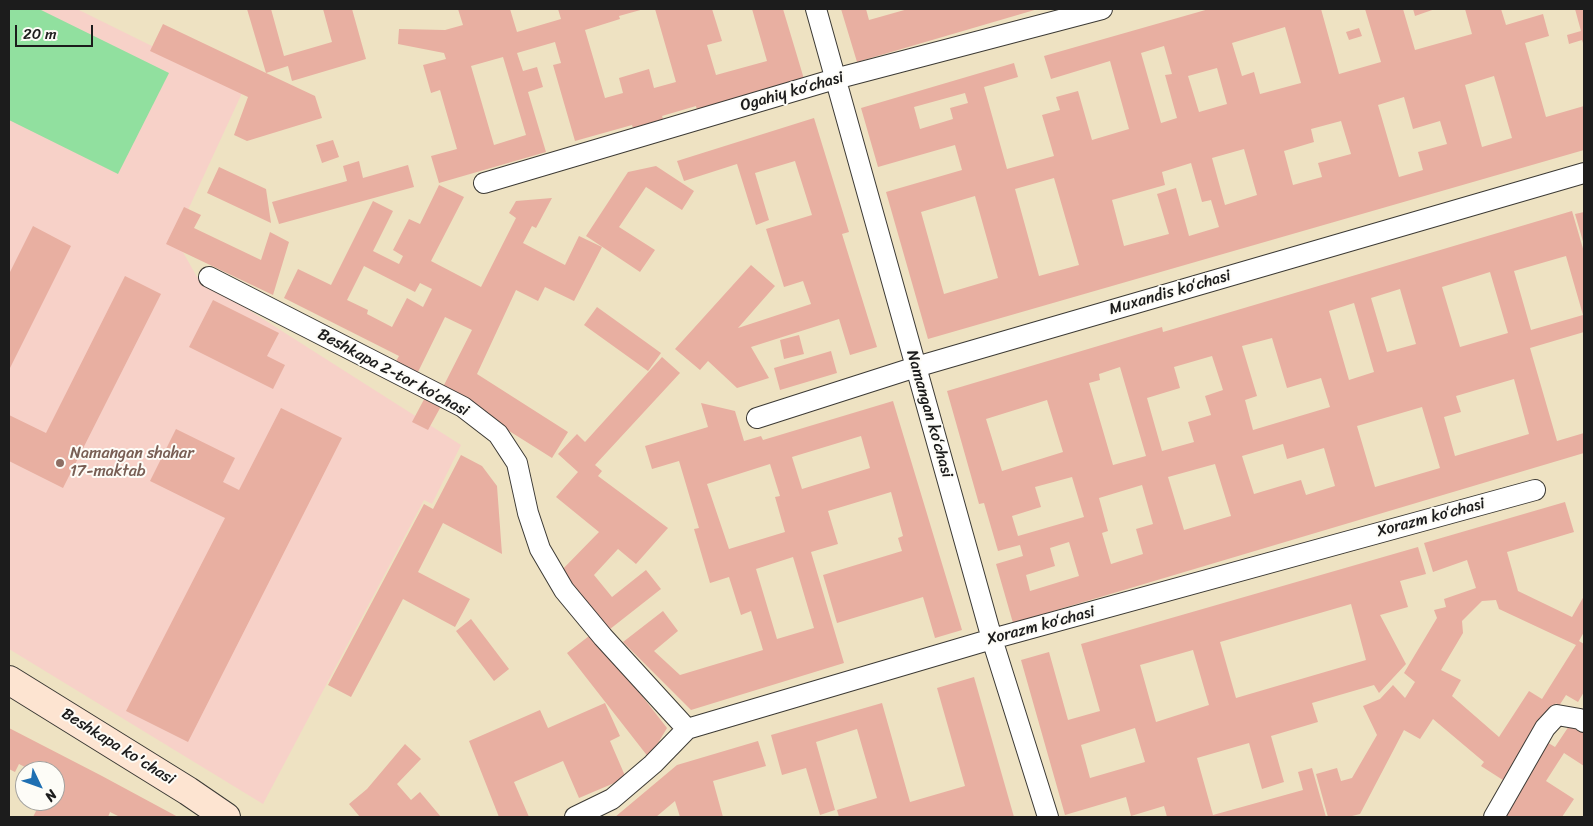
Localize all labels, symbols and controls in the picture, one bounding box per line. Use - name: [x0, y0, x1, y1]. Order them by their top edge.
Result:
- scale bar: [18, 15, 95, 47]
- text: 20 m: [23, 21, 57, 47]
- street label: Ogahiy koʻchasi: [738, 68, 846, 116]
- street label: Muxandis koʻchasi: [1107, 266, 1233, 320]
- street label: Beshkapa 2-tor koʼchasi: [314, 325, 472, 421]
- street label: Namangan koʻchasi: [902, 348, 956, 480]
- place label: Namangan shahar 17-maktab: [70, 444, 194, 482]
- marker: Namangan shahar 17-maktab: [54, 457, 66, 469]
- street label: Xorazm koʻchasi: [1375, 494, 1487, 542]
- street label: Xorazm koʻchasi: [985, 602, 1097, 650]
- street label: Beshkapa ko'chasi: [58, 704, 178, 790]
- north arrow: [15, 761, 65, 811]
- text: N: [38, 784, 63, 808]

